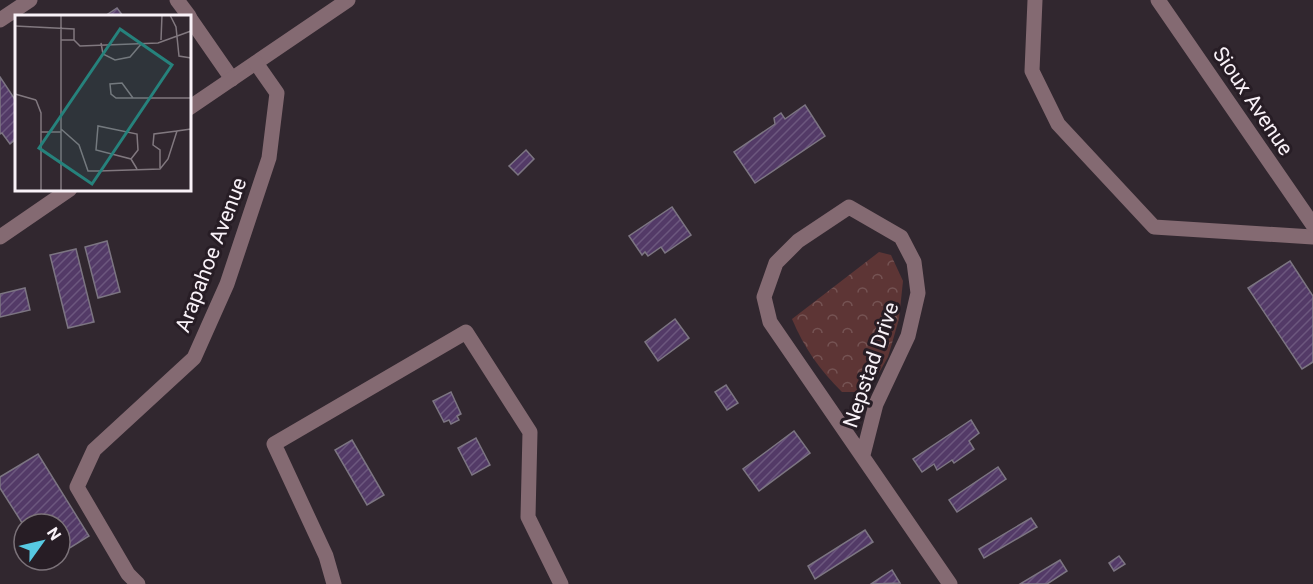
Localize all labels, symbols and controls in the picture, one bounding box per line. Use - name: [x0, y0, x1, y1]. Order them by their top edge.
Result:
- inset map: [15, 15, 190, 190]
- street label: Sioux Avenue: [1208, 42, 1298, 160]
- street label: Arapahoe Avenue: [170, 174, 252, 336]
- street label: Nepstad Drive: [838, 299, 904, 431]
- north arrow: [12, 512, 72, 572]
- text: N: [43, 524, 65, 544]

